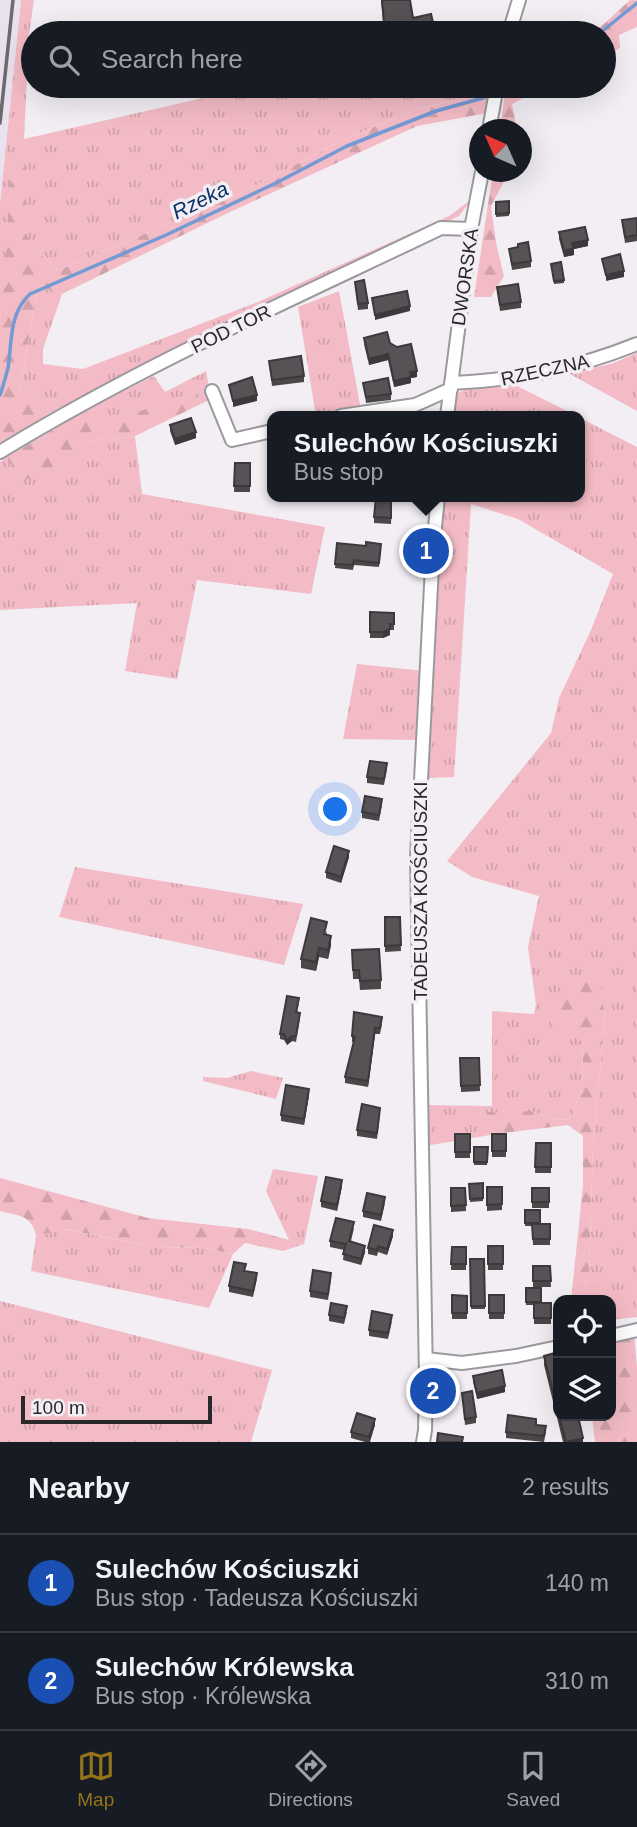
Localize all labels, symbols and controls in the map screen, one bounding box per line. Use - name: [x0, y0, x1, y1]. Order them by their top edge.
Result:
- search box: [21, 21, 616, 98]
- icon: search: [45, 41, 83, 79]
- text: Search here: [101, 44, 243, 74]
- north arrow: [469, 119, 532, 182]
- water label: Rzeka: [168, 177, 232, 223]
- street label: DWORSKA: [448, 227, 482, 327]
- street label: POD TOR: [188, 301, 274, 357]
- street label: RZECZNA: [499, 350, 591, 390]
- popup: [267, 411, 585, 502]
- text: Sulechów Kościuszki: [294, 428, 558, 458]
- text: Bus stop: [294, 459, 383, 485]
- pin: 1: [403, 525, 449, 577]
- street label: TADEUSZA KOŚCIUSZKI: [410, 781, 431, 1001]
- your location: [318, 792, 352, 826]
- map controls: [553, 1295, 616, 1421]
- button: locate: [553, 1295, 616, 1358]
- button: layers: [553, 1358, 616, 1421]
- pin: 2: [410, 1365, 456, 1417]
- scale bar: [21, 1393, 212, 1425]
- text: 100 m: [32, 1397, 85, 1418]
- text: Nearby: [28, 1471, 130, 1504]
- text: 2 results: [522, 1474, 609, 1500]
- text: Sulechów Kościuszki: [95, 1554, 359, 1584]
- text: 1: [45, 1570, 57, 1596]
- text: 140 m: [545, 1570, 609, 1596]
- text: Bus stop · Tadeusza Kościuszki: [95, 1585, 418, 1611]
- text: Sulechów Królewska: [95, 1652, 354, 1682]
- text: 2: [45, 1668, 57, 1694]
- text: 310 m: [545, 1668, 609, 1694]
- text: Bus stop · Królewska: [95, 1683, 311, 1709]
- tab: Map: [77, 1747, 115, 1811]
- tab: Directions: [268, 1747, 353, 1811]
- tab: Saved: [506, 1747, 560, 1811]

